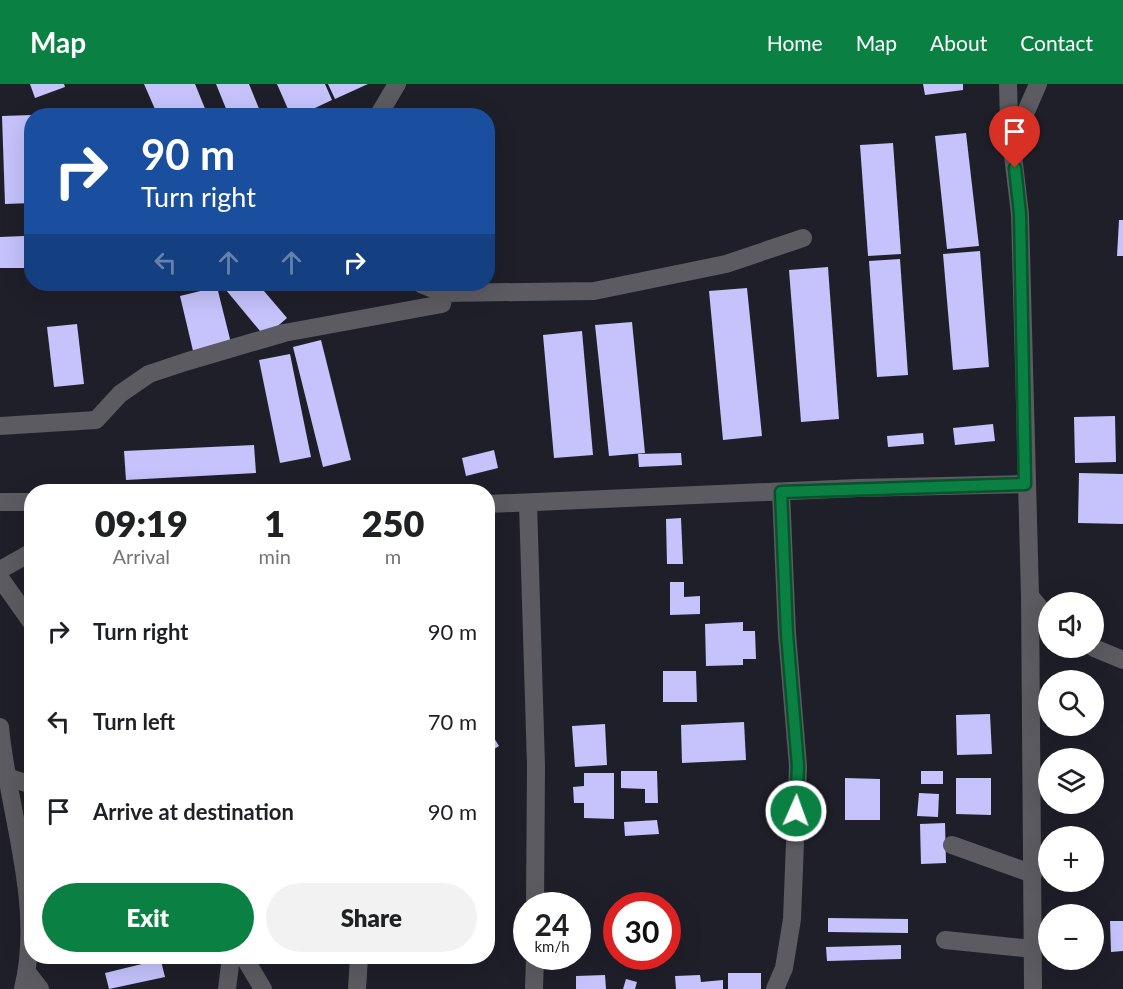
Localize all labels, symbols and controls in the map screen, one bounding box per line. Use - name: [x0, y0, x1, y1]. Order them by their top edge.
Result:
- text: Map: [30, 25, 86, 59]
- text: Home: [767, 30, 823, 55]
- text: Map: [856, 30, 897, 55]
- text: About: [930, 30, 987, 55]
- text: Contact: [1020, 30, 1093, 55]
- pin: [989, 106, 1040, 168]
- icon: arrive: [998, 115, 1031, 148]
- text: 90 m: [141, 129, 235, 179]
- icon: right: [42, 132, 120, 210]
- text: Turn right: [141, 180, 256, 213]
- icon: left: [149, 246, 182, 279]
- icon: ahead: [212, 246, 245, 279]
- icon: ahead: [275, 246, 308, 279]
- icon: right: [338, 246, 371, 279]
- text: 09:19: [95, 501, 188, 545]
- text: 1: [264, 501, 285, 545]
- text: 250: [362, 501, 424, 545]
- text: Arrival: [112, 544, 170, 568]
- text: min: [259, 544, 291, 568]
- text: m: [385, 544, 401, 568]
- map controls: [1038, 592, 1104, 970]
- button: sound: [1038, 592, 1104, 658]
- icon: right: [42, 615, 75, 648]
- text: Turn right: [93, 618, 188, 645]
- text: 90 m: [428, 618, 477, 645]
- button: search: [1038, 670, 1104, 736]
- icon: left: [42, 705, 75, 738]
- text: Turn left: [93, 708, 175, 735]
- text: 70 m: [428, 708, 477, 735]
- button: layers: [1038, 748, 1104, 814]
- position arrow: [764, 779, 828, 843]
- icon: arrive: [42, 795, 75, 828]
- text: Arrive at destination: [93, 798, 294, 825]
- text: 90 m: [428, 798, 477, 825]
- button: +: [1038, 826, 1104, 892]
- button: Exit: [42, 883, 254, 952]
- button: Share: [266, 883, 477, 952]
- speed limit sign: 30: [603, 892, 681, 970]
- button: −: [1038, 904, 1104, 970]
- text: 24: [535, 906, 569, 942]
- text: km/h: [534, 937, 570, 955]

